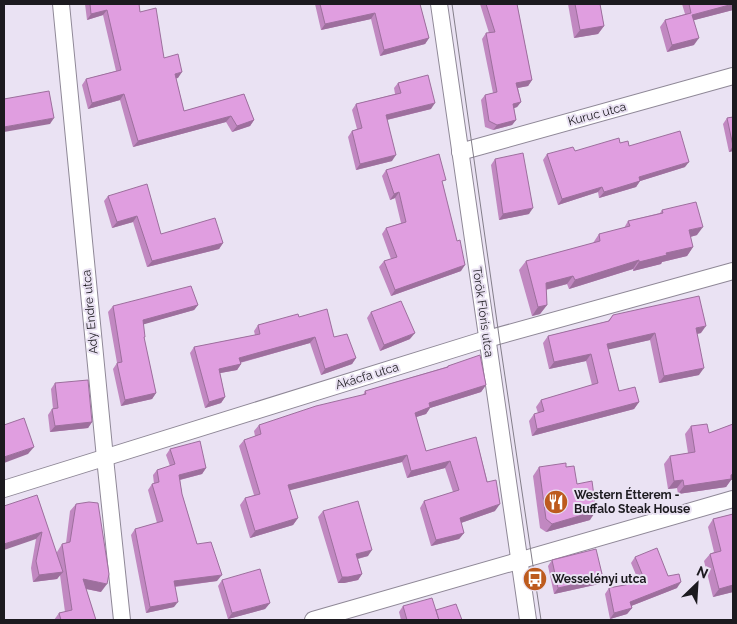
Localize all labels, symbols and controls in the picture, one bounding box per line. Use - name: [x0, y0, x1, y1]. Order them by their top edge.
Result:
- street label: Kuruc utca: [566, 100, 628, 128]
- street label: Török Flóris utca: [470, 266, 496, 358]
- street label: Ady Endre utca: [79, 269, 101, 355]
- street label: Akácfa utca: [334, 360, 400, 392]
- place label: Western Étterem - Buffalo Steak House: [574, 487, 690, 516]
- restaurant icon: Western Étterem - Buffalo Steak House: [543, 489, 569, 515]
- north arrow: [672, 559, 722, 609]
- text: N: [694, 563, 711, 582]
- bus stop icon: Wesselényi utca: [522, 566, 548, 592]
- place label: Wesselényi utca: [552, 572, 646, 586]

